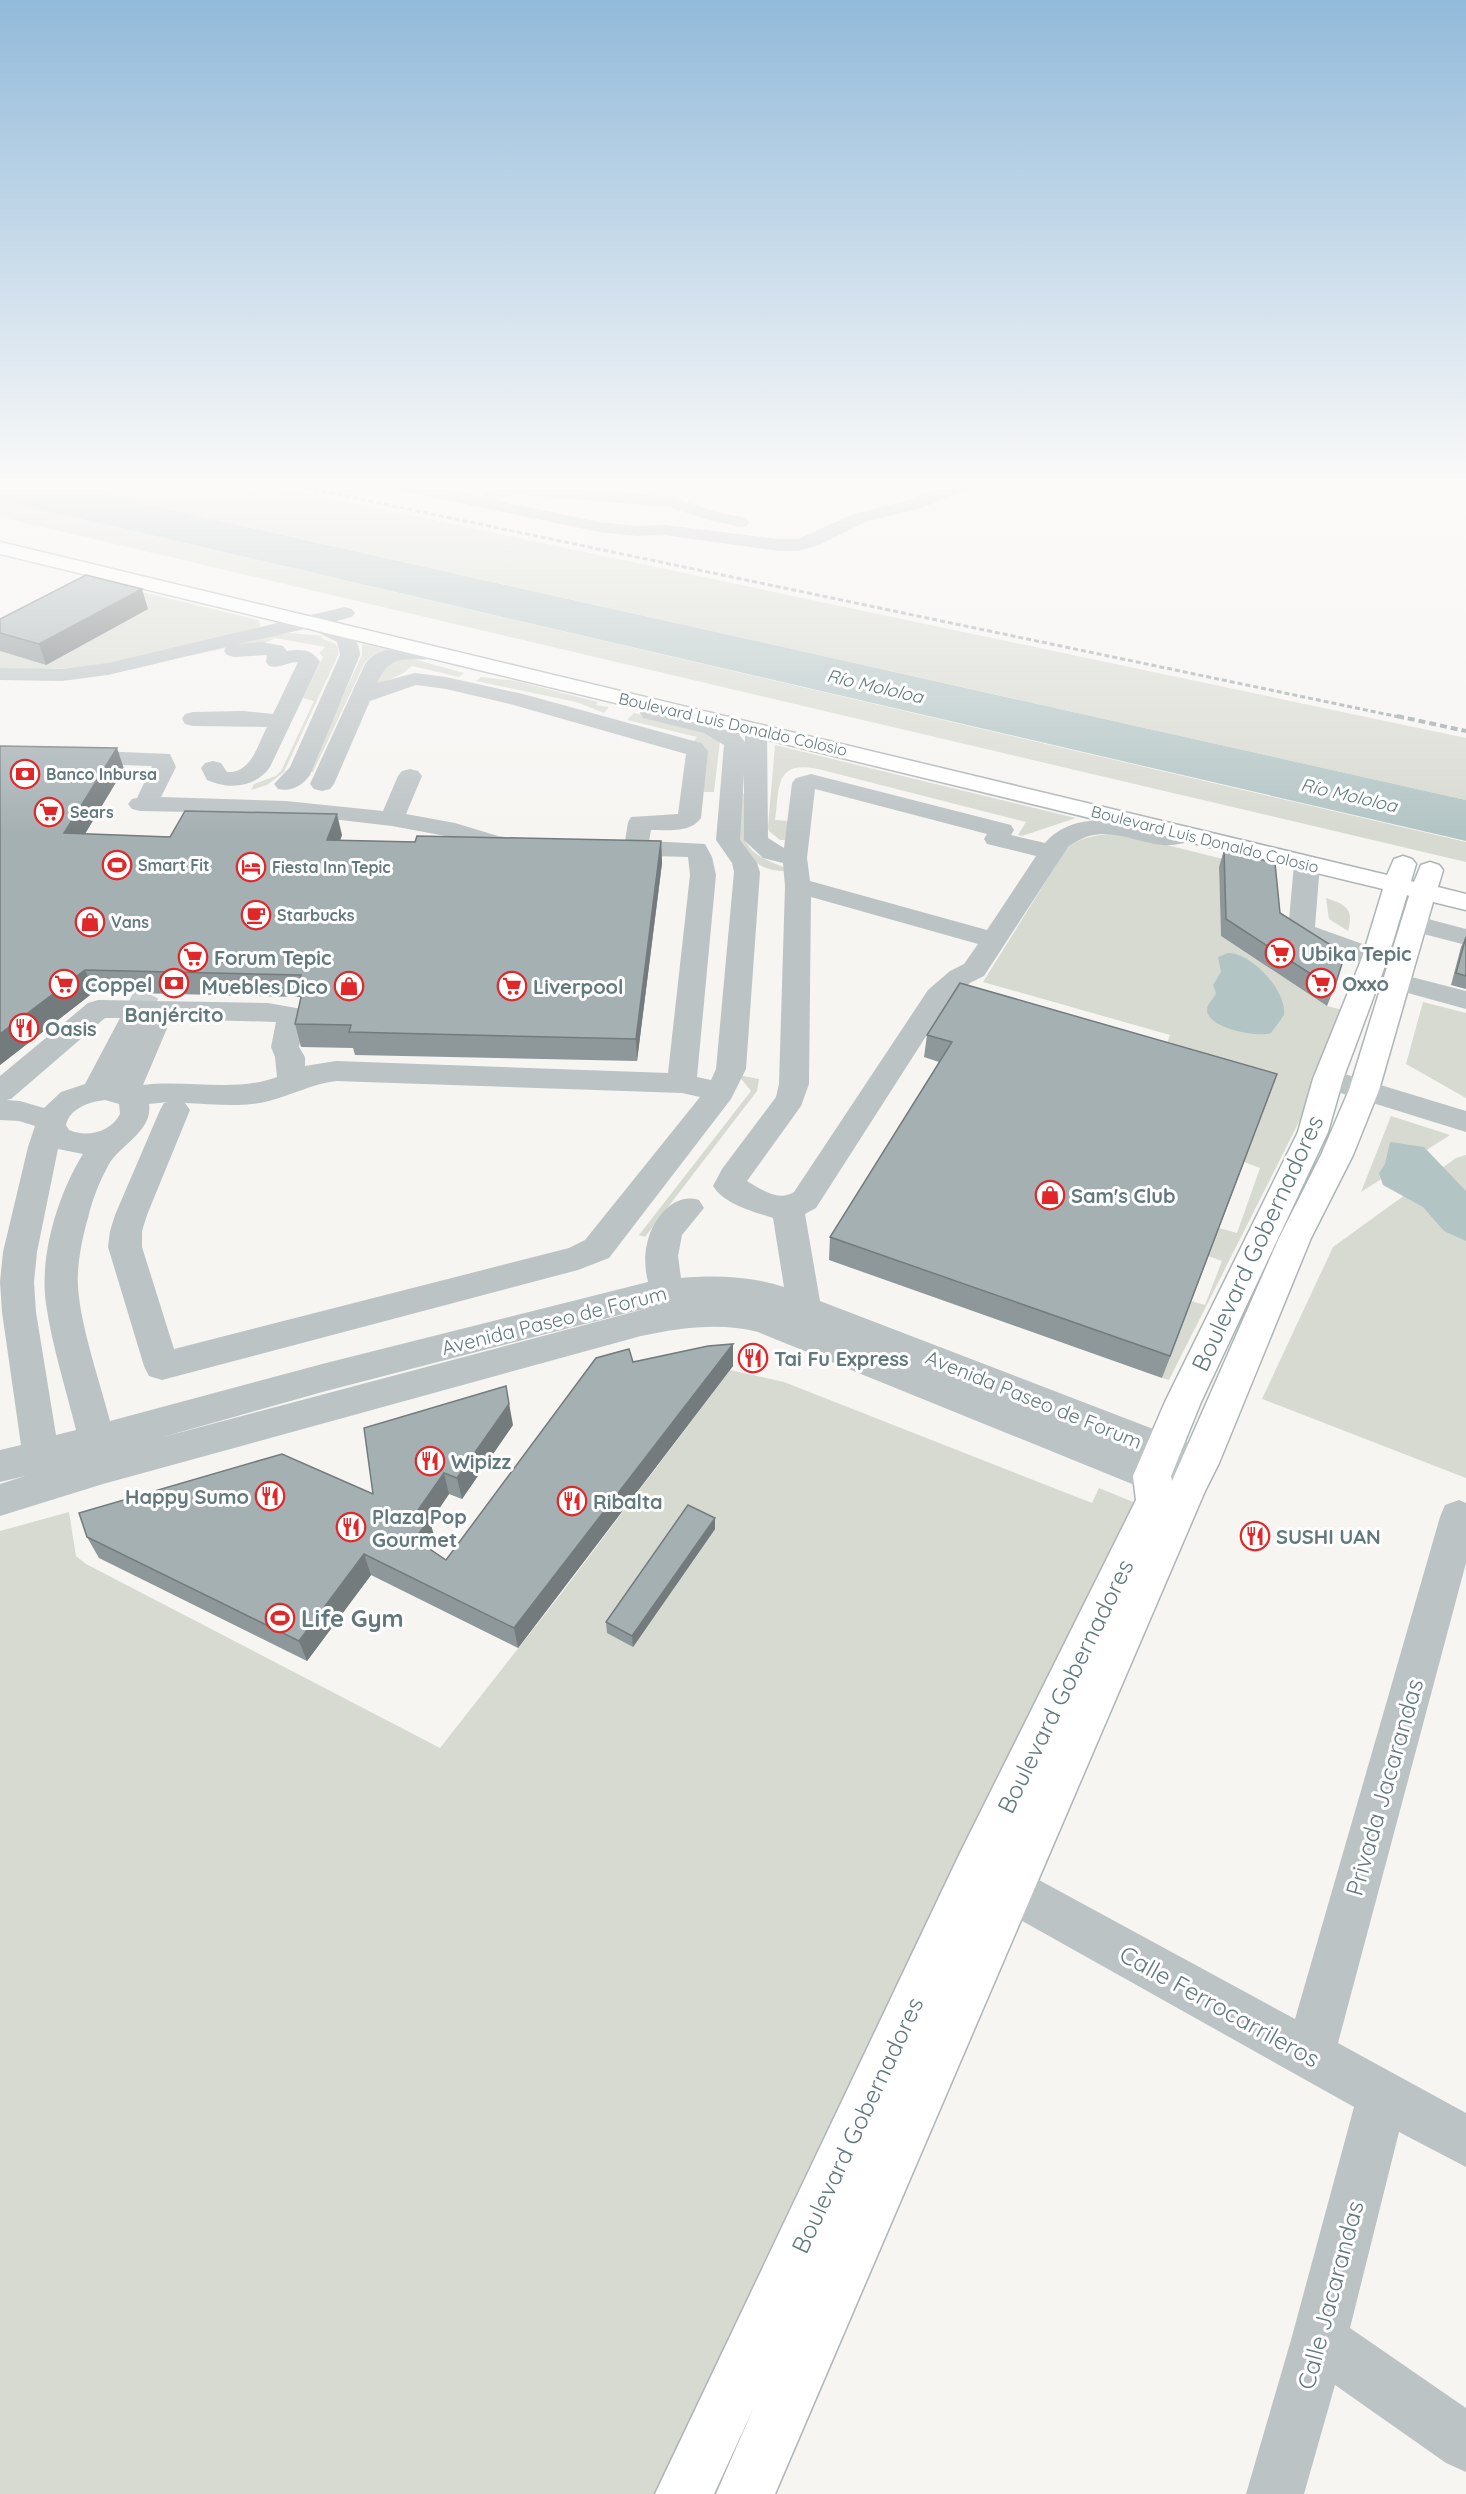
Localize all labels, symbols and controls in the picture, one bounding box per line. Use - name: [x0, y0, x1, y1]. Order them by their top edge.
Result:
- water label: Río Mololoa: [825, 664, 926, 708]
- street label: Boulevard Luis Donaldo Colosio: [617, 688, 849, 760]
- bank icon: Banco Inbursa: [9, 758, 41, 790]
- place label: Banco Inbursa: [46, 764, 157, 784]
- water label: Río Mololoa: [1299, 773, 1400, 817]
- supermarket icon: Sears: [33, 796, 65, 828]
- street label: Boulevard Luis Donaldo Colosio: [1089, 801, 1321, 877]
- place label: Sears: [70, 802, 114, 822]
- sports icon: Smart Fit: [101, 849, 133, 881]
- hotel icon: Fiesta Inn Tepic: [235, 851, 267, 883]
- place label: Smart Fit: [138, 855, 210, 875]
- place label: Fiesta Inn Tepic: [272, 857, 391, 877]
- cafe icon: Starbucks: [240, 899, 272, 931]
- place label: Starbucks: [277, 905, 355, 925]
- shop icon: Vans: [74, 906, 106, 938]
- place label: Vans: [111, 912, 149, 932]
- supermarket icon: Ubika Tepic: [1264, 937, 1296, 969]
- supermarket icon: Forum Tepic: [177, 941, 209, 973]
- place label: Ubika Tepic: [1301, 941, 1411, 966]
- place label: Forum Tepic: [214, 945, 331, 970]
- bank icon: Banjército: [158, 967, 190, 999]
- supermarket icon: Oxxo: [1305, 967, 1337, 999]
- supermarket icon: Coppel: [48, 968, 80, 1000]
- shop icon: Muebles Dico: [333, 970, 365, 1002]
- supermarket icon: Liverpool: [496, 970, 528, 1002]
- place label: Oxxo: [1342, 971, 1389, 996]
- place label: Coppel: [85, 972, 152, 997]
- place label: Muebles Dico: [201, 974, 328, 999]
- place label: Liverpool: [533, 974, 624, 999]
- place label: Banjército: [125, 1002, 223, 1027]
- restaurant icon: Oasis: [8, 1012, 40, 1044]
- place label: Oasis: [45, 1016, 97, 1041]
- street label: Boulevard Gobernadores: [1184, 1110, 1330, 1376]
- shop icon: Sam's Club: [1034, 1179, 1066, 1211]
- place label: Sam's Club: [1071, 1183, 1176, 1208]
- street label: Avenida Paseo de Forum: [439, 1280, 669, 1360]
- restaurant icon: Tai Fu Express: [737, 1342, 769, 1374]
- street label: Avenida Paseo de Forum: [922, 1344, 1146, 1454]
- place label: Tai Fu Express: [774, 1346, 909, 1371]
- restaurant icon: Wipizz: [414, 1445, 446, 1477]
- place label: Wipizz: [451, 1449, 512, 1474]
- restaurant icon: Happy Sumo: [254, 1480, 286, 1512]
- place label: Happy Sumo: [125, 1484, 249, 1509]
- restaurant icon: Ribalta: [556, 1485, 588, 1517]
- place label: Ribalta: [593, 1489, 663, 1514]
- place label: Plaza Pop Gourmet: [372, 1504, 467, 1552]
- restaurant icon: Plaza Pop Gourmet: [335, 1511, 367, 1543]
- restaurant icon: SUSHI UAN: [1239, 1520, 1271, 1552]
- place label: SUSHI UAN: [1276, 1524, 1381, 1549]
- street label: Boulevard Gobernadores: [990, 1554, 1140, 1818]
- sports icon: Life Gym: [264, 1602, 296, 1634]
- place label: Life Gym: [301, 1603, 404, 1633]
- street label: Privada Jacarandas: [1339, 1675, 1429, 1899]
- street label: Calle Ferrocarrileros: [1115, 1939, 1325, 2073]
- street label: Boulevard Gobernadores: [784, 1992, 930, 2258]
- street label: Calle Jacarandas: [1290, 2197, 1370, 2393]

